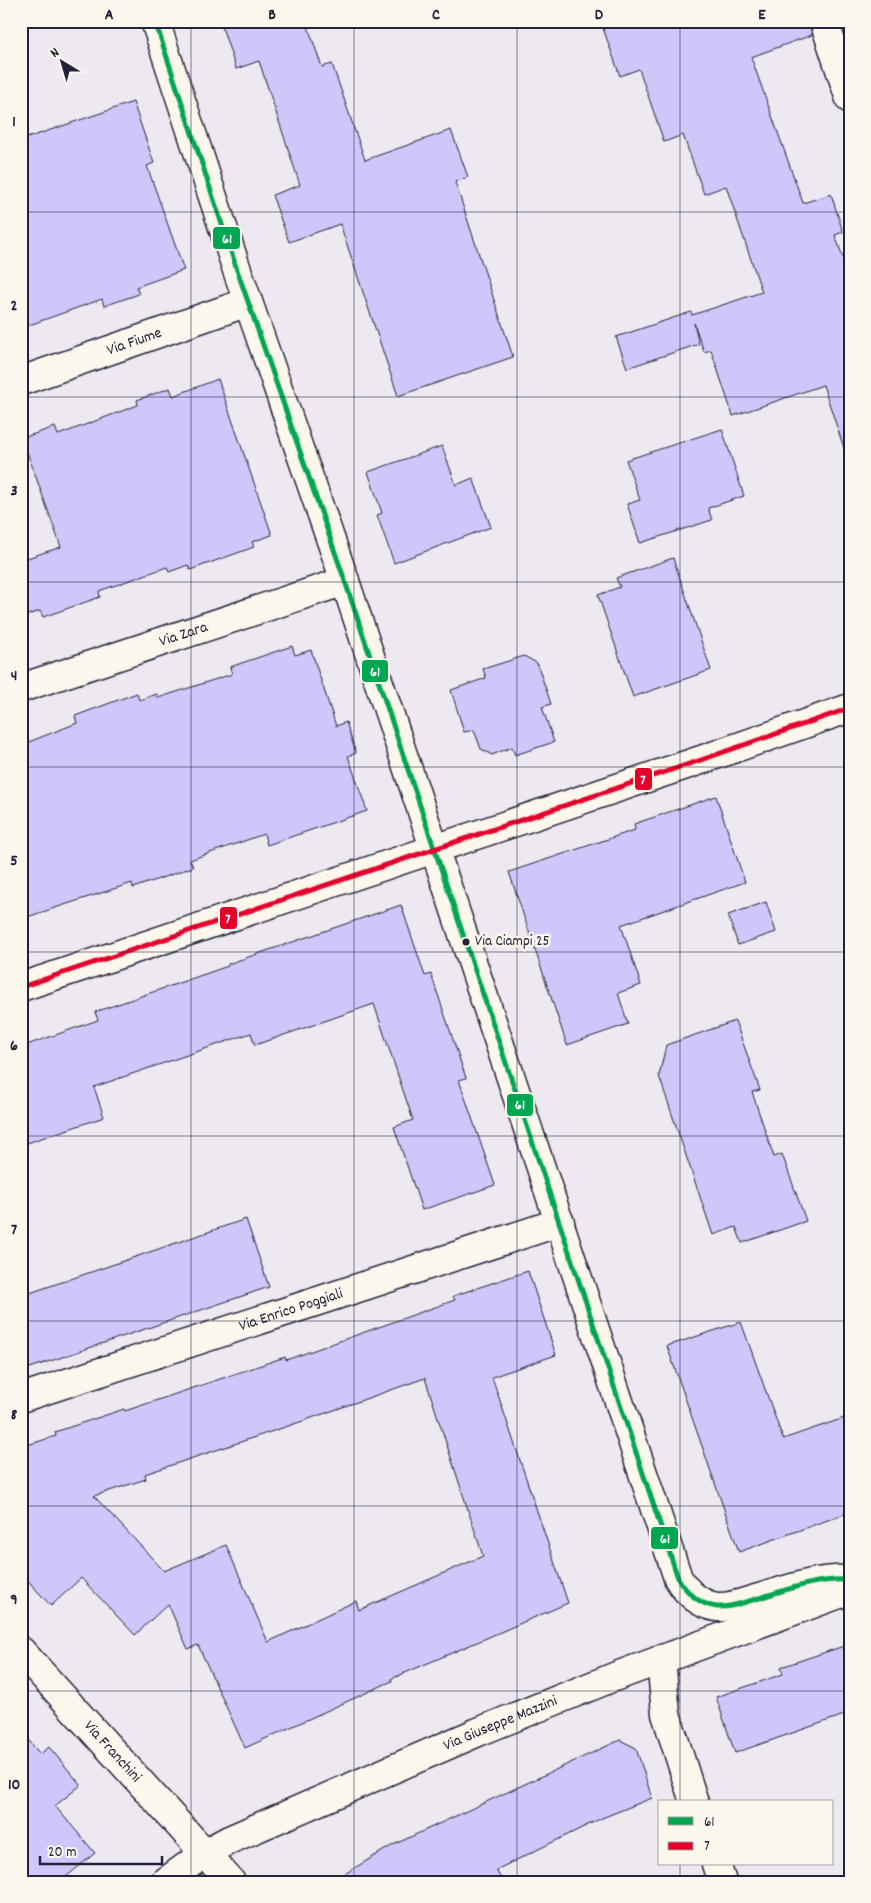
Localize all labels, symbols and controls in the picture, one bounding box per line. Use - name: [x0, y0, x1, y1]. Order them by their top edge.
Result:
- text: A: [105, 4, 114, 27]
- text: B: [268, 4, 276, 27]
- text: C: [432, 4, 440, 27]
- text: D: [595, 4, 604, 27]
- text: E: [758, 4, 766, 27]
- north arrow: [38, 38, 88, 88]
- text: N: [46, 43, 64, 63]
- text: 1: [12, 111, 16, 134]
- line badge: 61: [212, 226, 241, 250]
- text: 61: [222, 230, 232, 250]
- text: 2: [11, 295, 18, 318]
- street label: Via Fiume: [104, 321, 165, 362]
- text: 3: [10, 480, 18, 503]
- street label: Via Zara: [156, 615, 211, 653]
- line badge: 61: [361, 659, 389, 683]
- text: 61: [370, 663, 380, 683]
- text: 4: [11, 665, 17, 688]
- line badge: 7: [634, 767, 653, 791]
- text: 7: [640, 771, 646, 791]
- text: 5: [10, 850, 18, 873]
- line badge: 7: [219, 906, 238, 930]
- text: 7: [225, 910, 231, 930]
- place label: Via Ciampi 25: [475, 931, 550, 953]
- marker: Via Ciampi 25: [461, 937, 471, 947]
- text: 6: [10, 1035, 18, 1058]
- line badge: 61: [506, 1093, 534, 1117]
- text: 61: [515, 1096, 525, 1116]
- text: 7: [11, 1219, 17, 1242]
- street label: Via Enrico Poggiali: [236, 1282, 346, 1338]
- text: 8: [11, 1404, 18, 1427]
- line badge: 61: [650, 1526, 679, 1550]
- text: 61: [660, 1530, 670, 1550]
- text: 9: [10, 1589, 18, 1612]
- street label: Via Giuseppe Mazzini: [440, 1690, 561, 1757]
- street label: Via Franchini: [78, 1715, 147, 1788]
- text: 10: [8, 1774, 20, 1797]
- legend: [658, 1800, 834, 1866]
- text: 61: [704, 1812, 715, 1834]
- scale bar: [40, 1833, 162, 1865]
- text: 7: [704, 1836, 710, 1858]
- text: 20 m: [48, 1842, 76, 1864]

